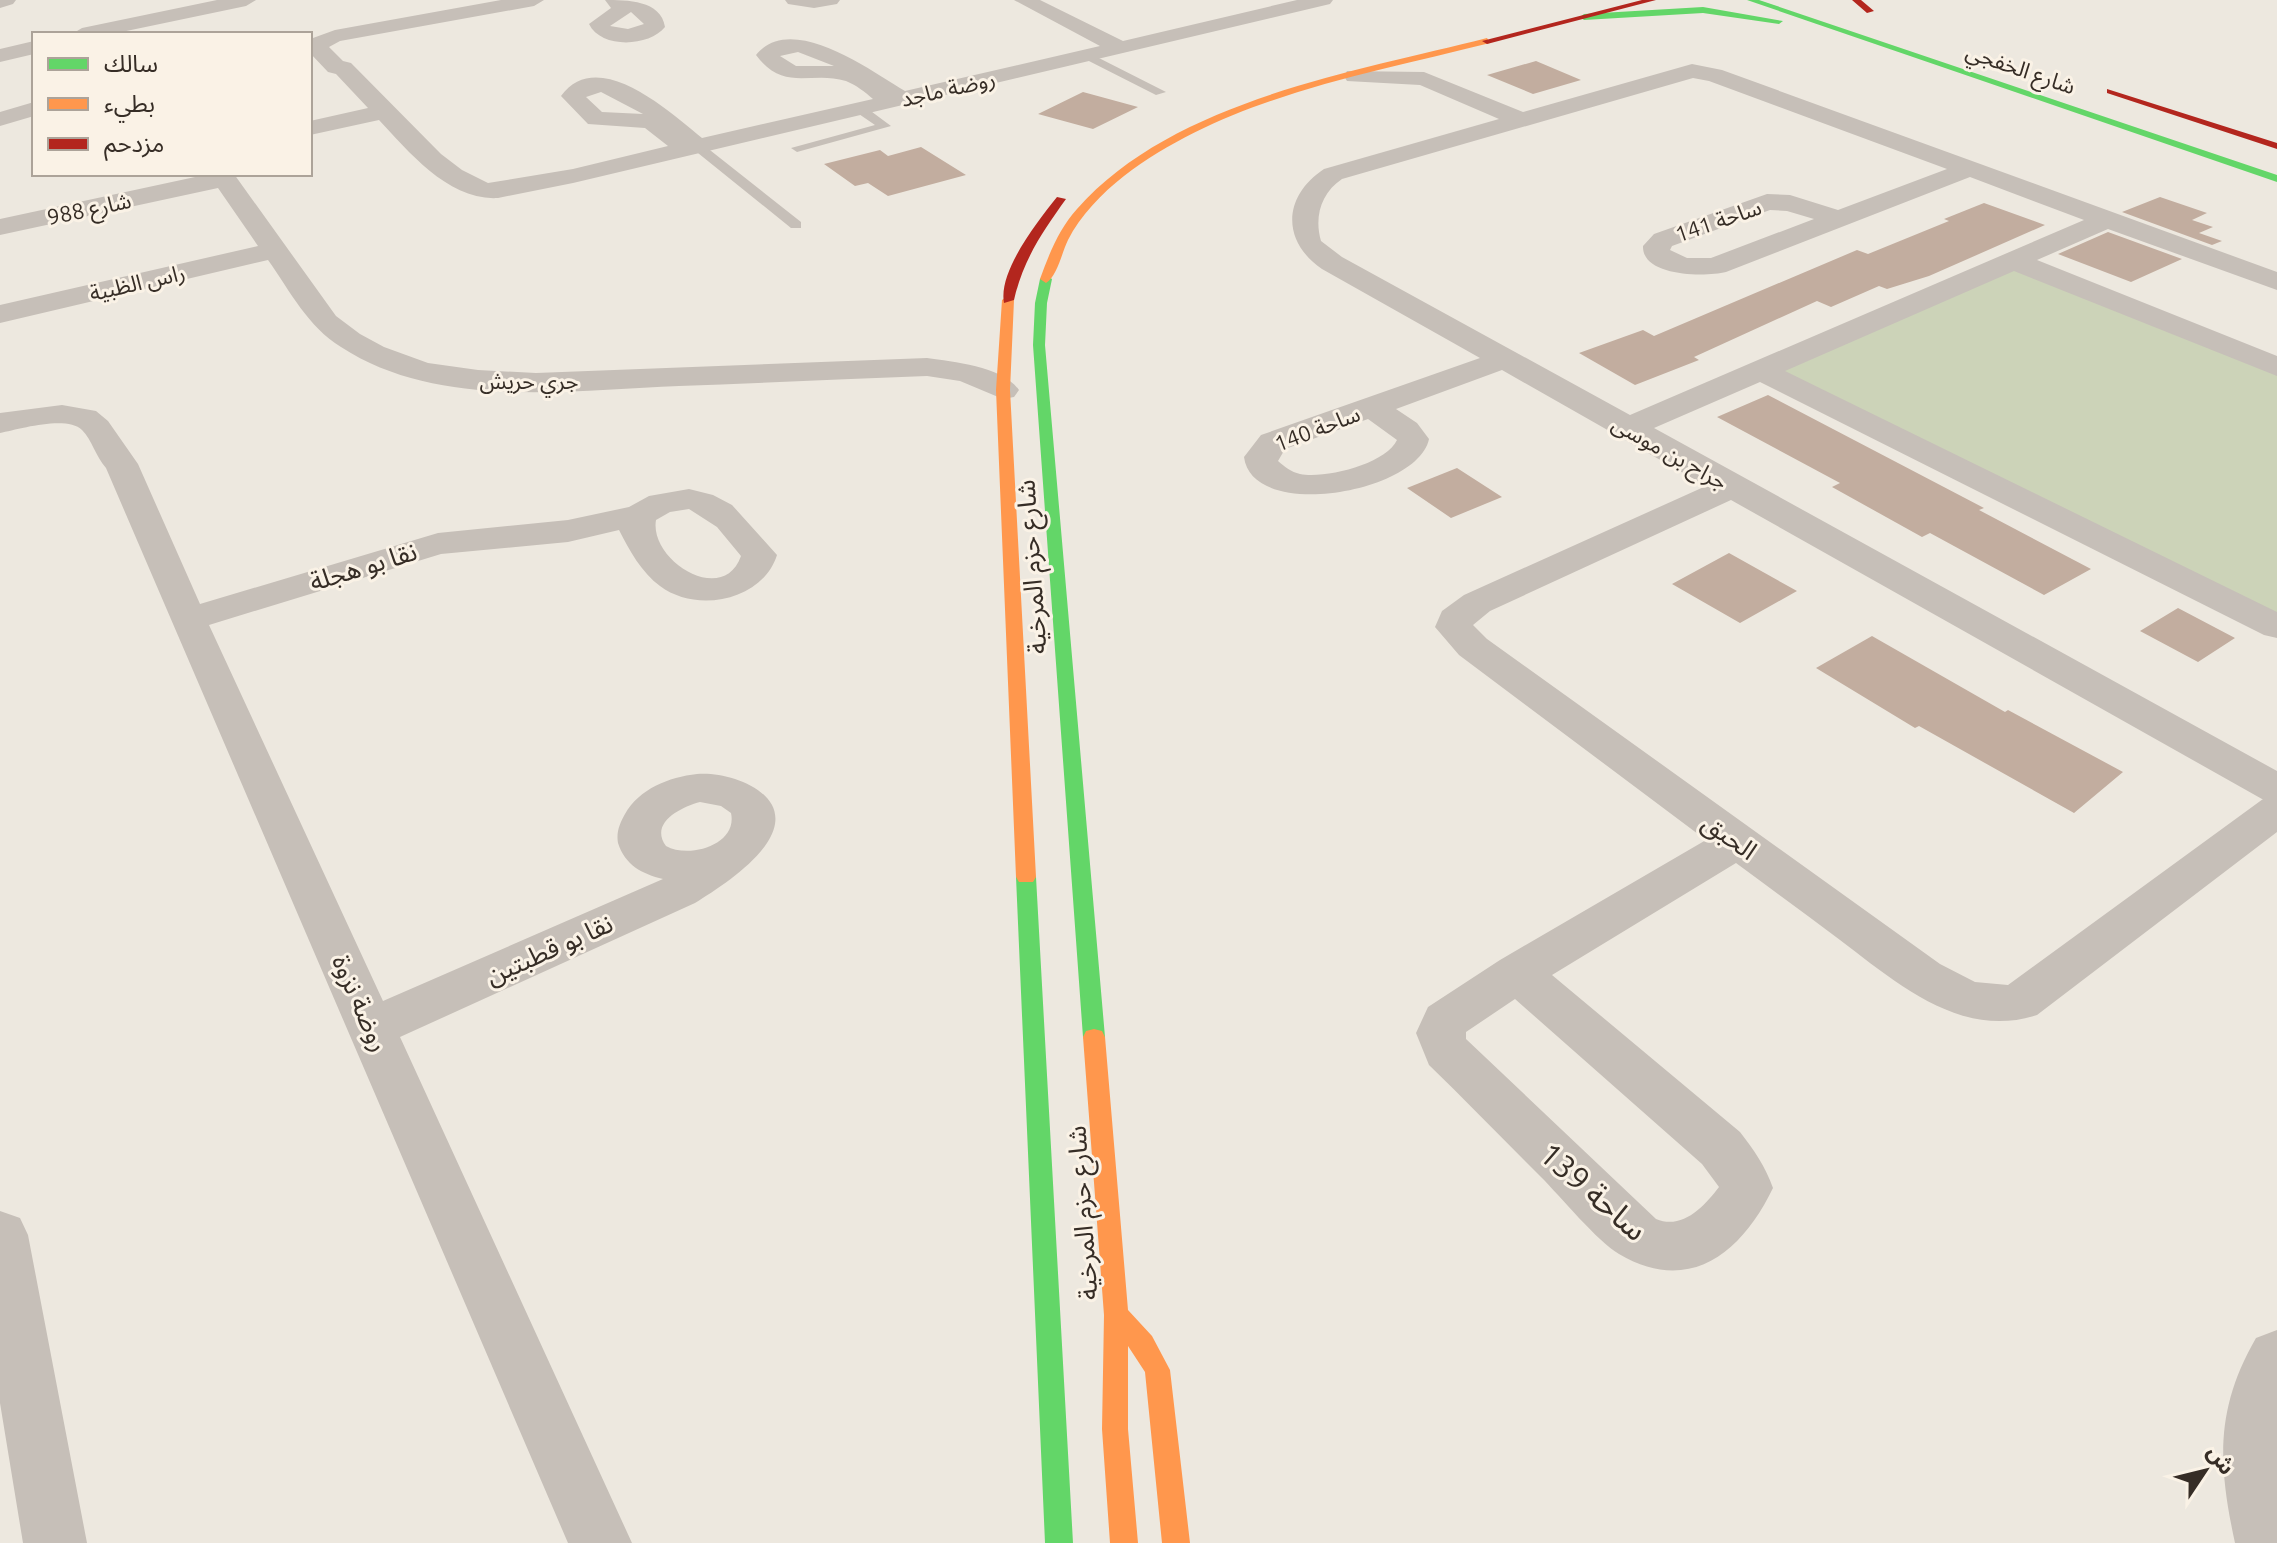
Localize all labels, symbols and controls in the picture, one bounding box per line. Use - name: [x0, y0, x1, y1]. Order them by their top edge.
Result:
- legend: [32, 32, 312, 176]
- street label: شارع الخفجي: [1961, 38, 2079, 103]
- text: سالك: [104, 50, 158, 77]
- street label: روضة ماجد: [898, 65, 998, 113]
- text: بطيء: [104, 90, 155, 123]
- text: مزدحم: [104, 130, 164, 161]
- street label: شارع 988: [45, 187, 134, 234]
- street label: ساحة 141: [1672, 194, 1764, 246]
- street label: راس الظبية: [87, 259, 188, 307]
- street label: جري حريش: [480, 368, 579, 398]
- street label: ساحة 140: [1271, 400, 1363, 456]
- street label: جراح بن موسى: [1606, 410, 1732, 498]
- street label: شارع حزم المرخية: [1010, 478, 1058, 655]
- street label: نقا بو هجلة: [306, 536, 420, 597]
- street label: الحبق: [1696, 807, 1763, 867]
- street label: نقا بو قطبتين: [481, 908, 617, 991]
- street label: روضة نزوة: [326, 950, 395, 1056]
- street label: شارع حزم المرخية: [1061, 1124, 1109, 1301]
- street label: ساحة 139: [1533, 1135, 1655, 1247]
- north arrow: [2165, 1431, 2245, 1511]
- text: ش: [2202, 1440, 2241, 1479]

